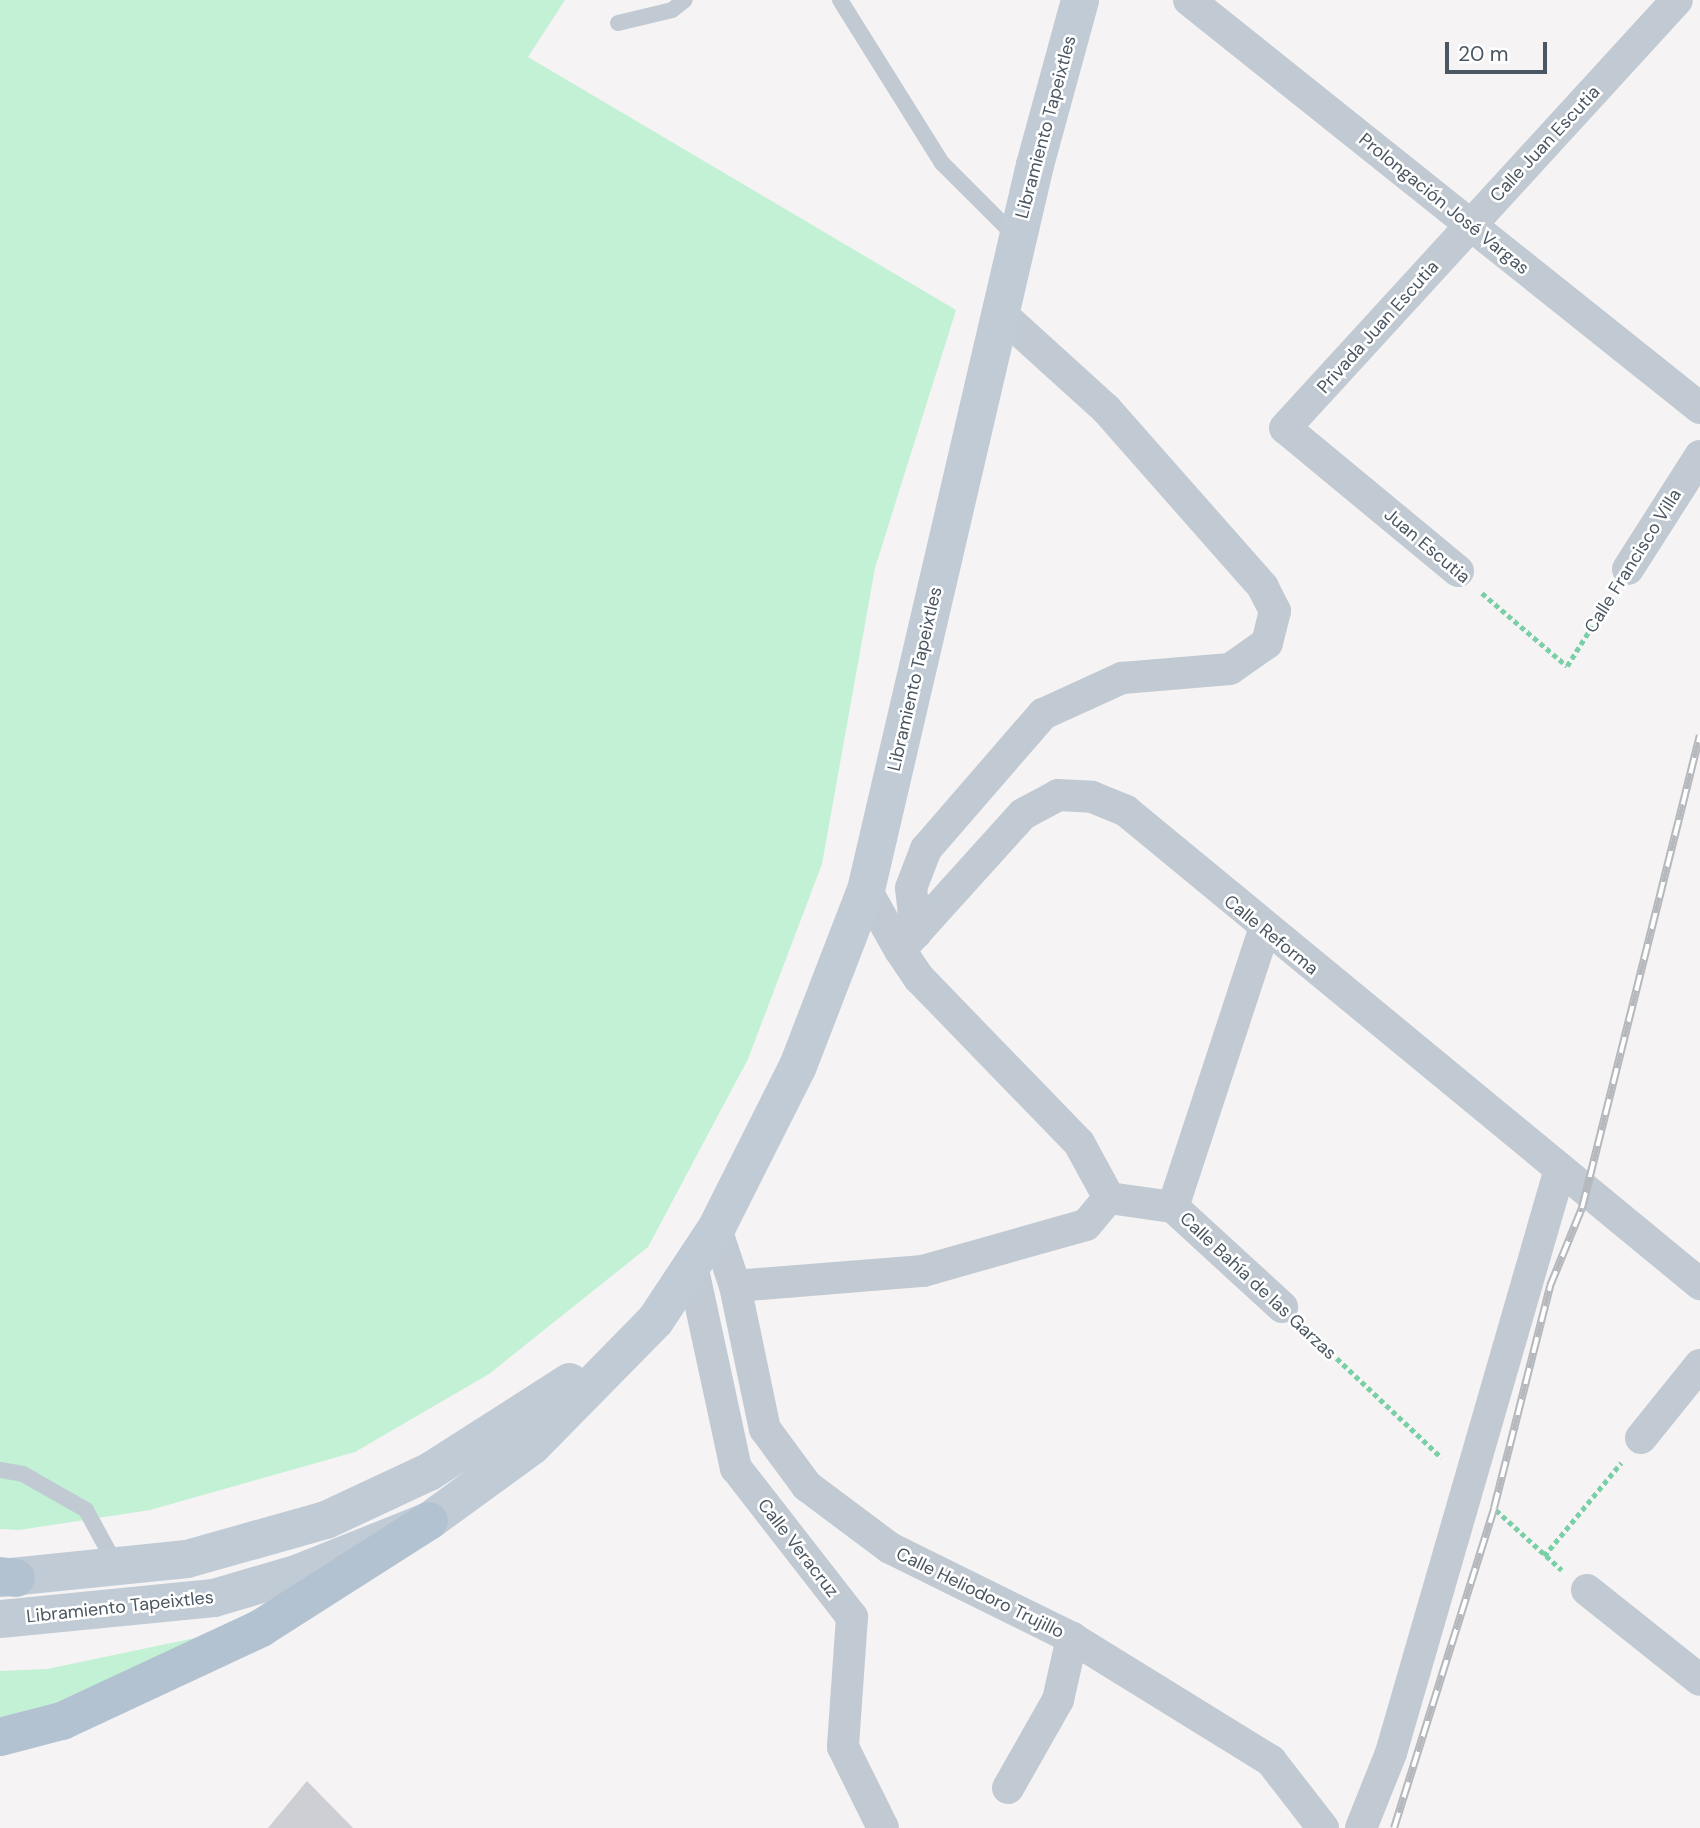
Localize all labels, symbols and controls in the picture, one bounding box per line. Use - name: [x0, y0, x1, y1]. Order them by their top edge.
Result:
- scale bar: [1448, 28, 1550, 72]
- street label: Libramiento Tapeixtles: [1011, 33, 1081, 221]
- text: 20 m: [1458, 40, 1509, 68]
- street label: Calle Juan Escutia: [1486, 81, 1604, 207]
- street label: Prolongación José Vargas: [1355, 129, 1533, 279]
- street label: Privada Juan Escutia: [1313, 256, 1443, 398]
- street label: Calle Francisco Villa: [1580, 485, 1686, 637]
- street label: Juan Escutia: [1380, 504, 1474, 588]
- street label: Libramiento Tapeixtles: [883, 585, 947, 773]
- street label: Calle Reforma: [1220, 890, 1322, 980]
- street label: Calle Bahía de las Garzas: [1175, 1208, 1341, 1364]
- street label: Calle Veracruz: [753, 1495, 843, 1601]
- street label: Calle Heliodoro Trujillo: [892, 1543, 1068, 1643]
- street label: Libramiento Tapeixtles: [25, 1586, 215, 1628]

